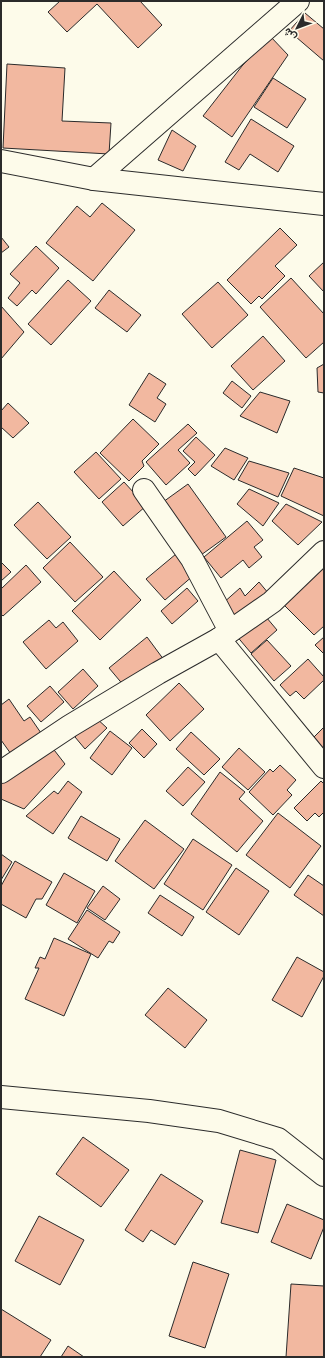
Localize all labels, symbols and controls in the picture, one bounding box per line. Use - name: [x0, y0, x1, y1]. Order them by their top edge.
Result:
- north arrow: [277, 8, 317, 48]
- text: ش: [279, 25, 299, 45]

